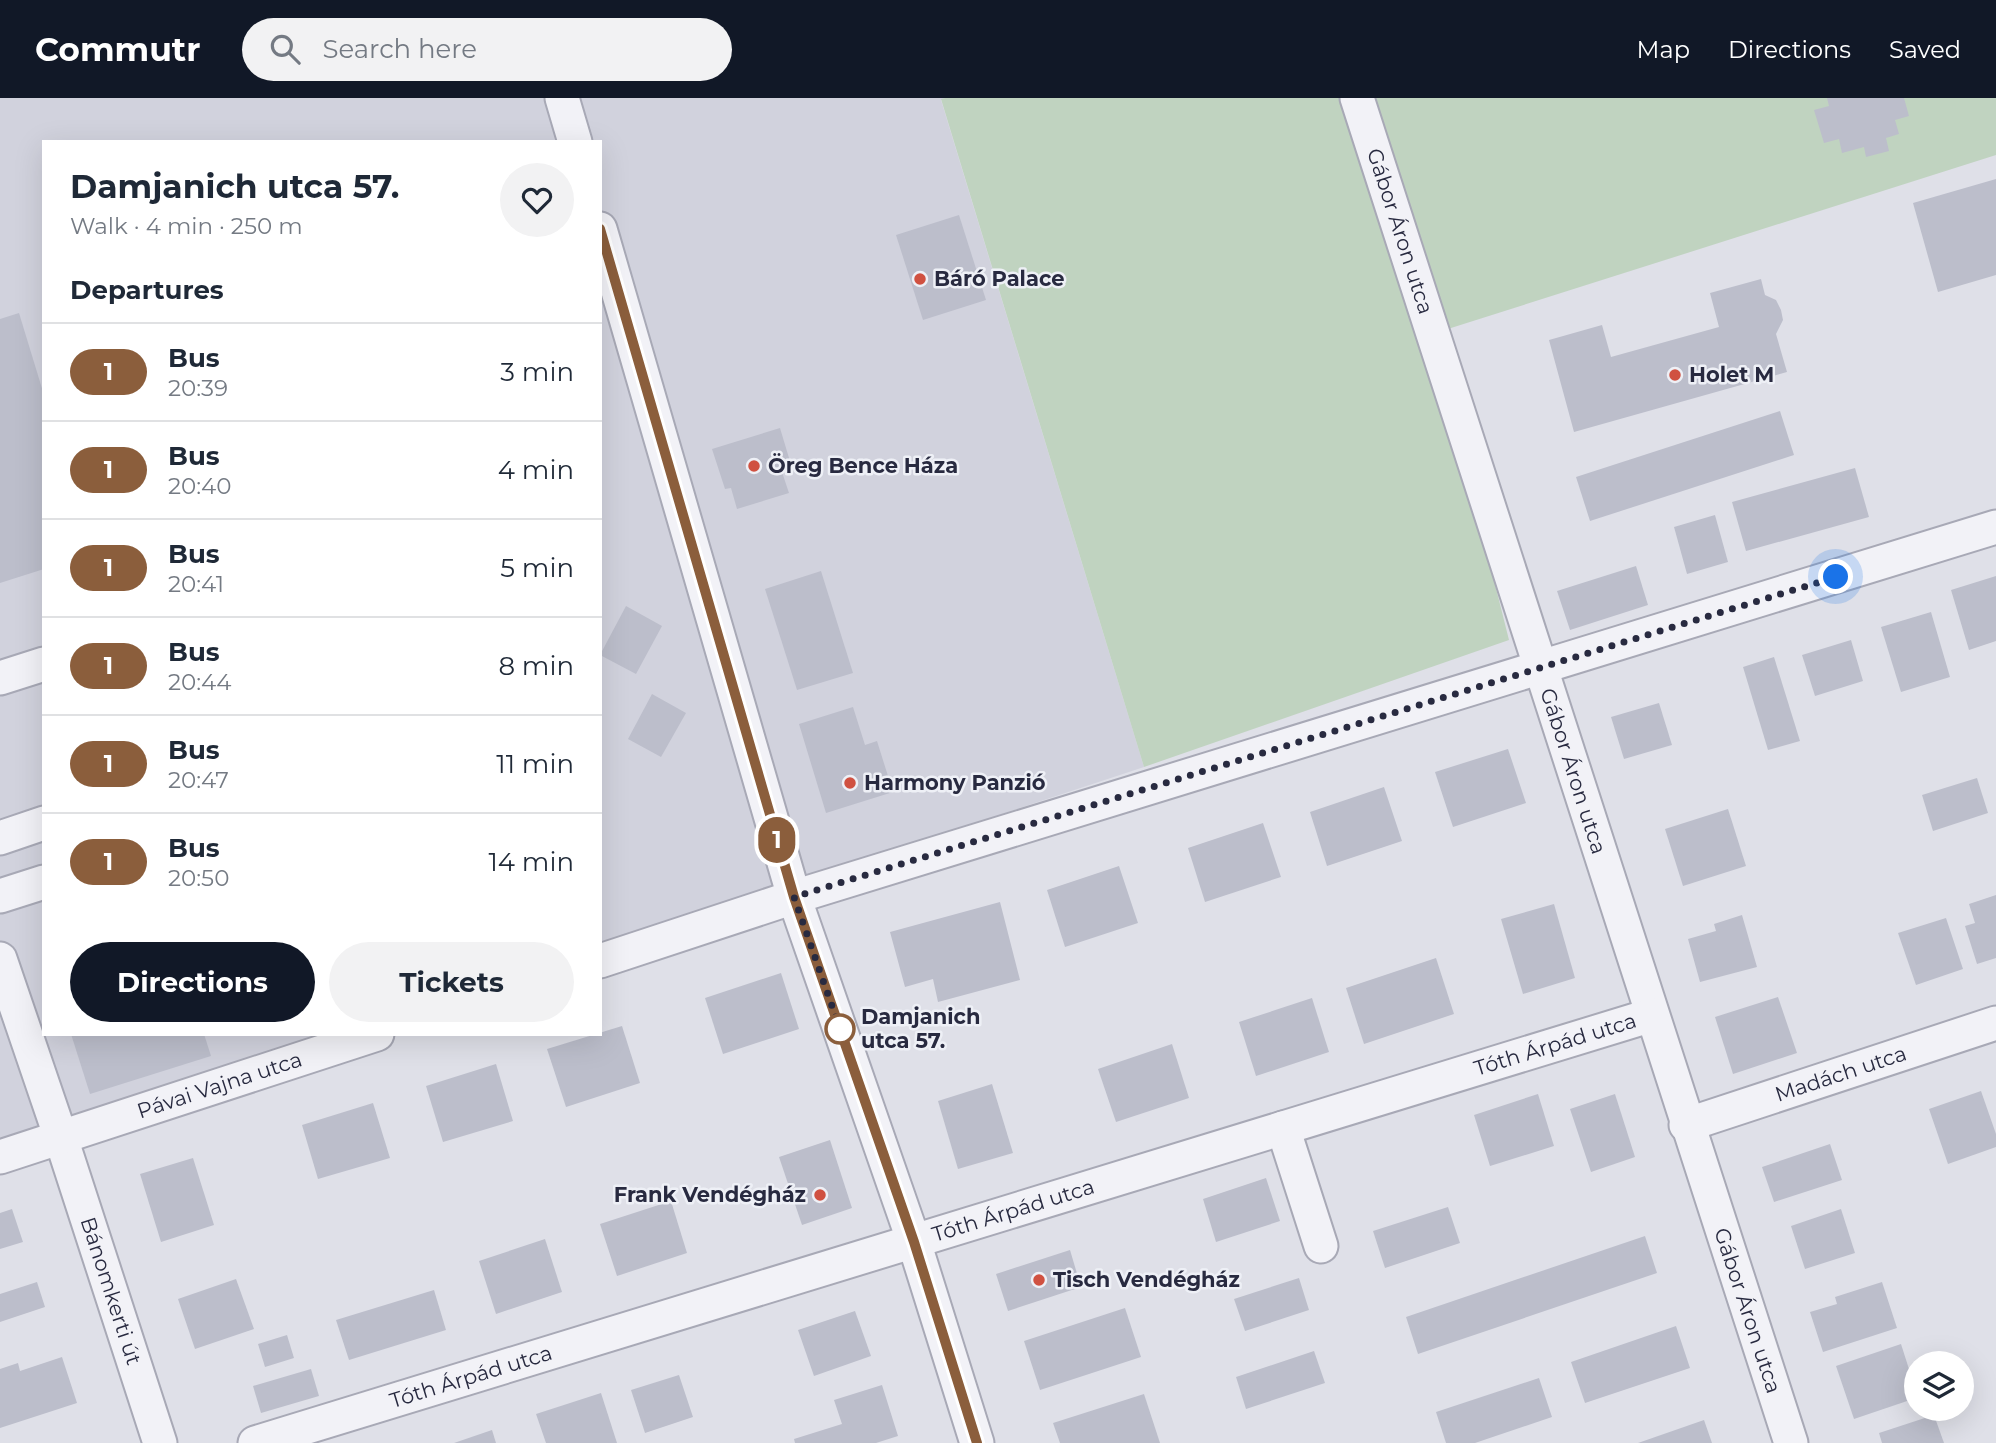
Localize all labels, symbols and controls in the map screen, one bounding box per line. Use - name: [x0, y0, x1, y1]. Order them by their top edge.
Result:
- search box: [242, 18, 732, 81]
- text: Commutr: [35, 29, 200, 69]
- icon: search: [266, 30, 304, 68]
- text: Search here: [322, 33, 477, 65]
- text: Map: [1637, 35, 1690, 64]
- text: Directions: [1728, 35, 1851, 64]
- text: Saved: [1889, 35, 1961, 64]
- street label: Gábor Áron utca: [1362, 145, 1439, 317]
- button: heart: [500, 163, 574, 237]
- text: Damjanich utca 57.: [70, 166, 399, 206]
- text: Walk · 4 min · 250 m: [70, 212, 303, 240]
- place label: Báró Palace: [934, 266, 1064, 291]
- marker: Báró Palace: [912, 271, 928, 287]
- text: Departures: [70, 274, 224, 306]
- text: Bus: [168, 342, 220, 374]
- text: 3 min: [500, 356, 574, 388]
- text: 1: [104, 357, 113, 386]
- place label: Holet M: [1689, 362, 1774, 387]
- marker: Holet M: [1667, 367, 1683, 383]
- text: 20:39: [168, 374, 228, 402]
- text: Bus: [168, 440, 220, 472]
- place label: Öreg Bence Háza: [768, 452, 958, 478]
- text: 4 min: [498, 454, 574, 486]
- text: 1: [104, 455, 113, 484]
- marker: Öreg Bence Háza: [746, 458, 762, 474]
- text: 20:40: [168, 472, 232, 500]
- text: Bus: [168, 538, 220, 570]
- text: 5 min: [500, 552, 574, 584]
- text: 1: [104, 553, 113, 582]
- your location: [1818, 559, 1853, 594]
- text: 20:41: [168, 570, 224, 598]
- text: Bus: [168, 636, 220, 668]
- text: 8 min: [498, 650, 574, 682]
- text: 1: [104, 651, 113, 680]
- text: 20:44: [168, 668, 232, 696]
- street label: Gábor Áron utca: [1535, 685, 1612, 857]
- text: Bus: [168, 734, 220, 766]
- text: 11 min: [496, 748, 574, 780]
- text: 1: [104, 749, 113, 778]
- text: 20:47: [168, 766, 229, 794]
- place label: Harmony Panzió: [864, 770, 1046, 795]
- marker: Harmony Panzió: [842, 775, 858, 791]
- line badge: 1: [754, 817, 800, 863]
- text: 1: [772, 825, 782, 854]
- text: Bus: [168, 832, 220, 864]
- text: 14 min: [488, 846, 574, 878]
- text: 1: [104, 847, 113, 876]
- text: 20:50: [168, 864, 229, 892]
- button: Directions: [70, 942, 315, 1022]
- button: Tickets: [329, 942, 574, 1022]
- place label: Damjanich utca 57.: [861, 1004, 980, 1053]
- street label: Tóth Árpád utca: [1471, 1008, 1639, 1081]
- marker: Damjanich utca 57.: [825, 1014, 855, 1044]
- street label: Madách utca: [1772, 1040, 1910, 1107]
- street label: Pávai Vajna utca: [134, 1046, 305, 1123]
- street label: Tóth Árpád utca: [929, 1174, 1097, 1247]
- place label: Frank Vendégház: [614, 1182, 806, 1207]
- marker: Frank Vendégház: [812, 1187, 828, 1203]
- street label: Bánomkerti út: [76, 1214, 147, 1368]
- street label: Gábor Áron utca: [1709, 1225, 1787, 1396]
- place label: Tisch Vendégház: [1053, 1267, 1240, 1292]
- marker: Tisch Vendégház: [1031, 1272, 1047, 1288]
- street label: Tóth Árpád utca: [387, 1340, 555, 1413]
- map controls: [1904, 1351, 1974, 1421]
- button: layers: [1904, 1351, 1974, 1421]

